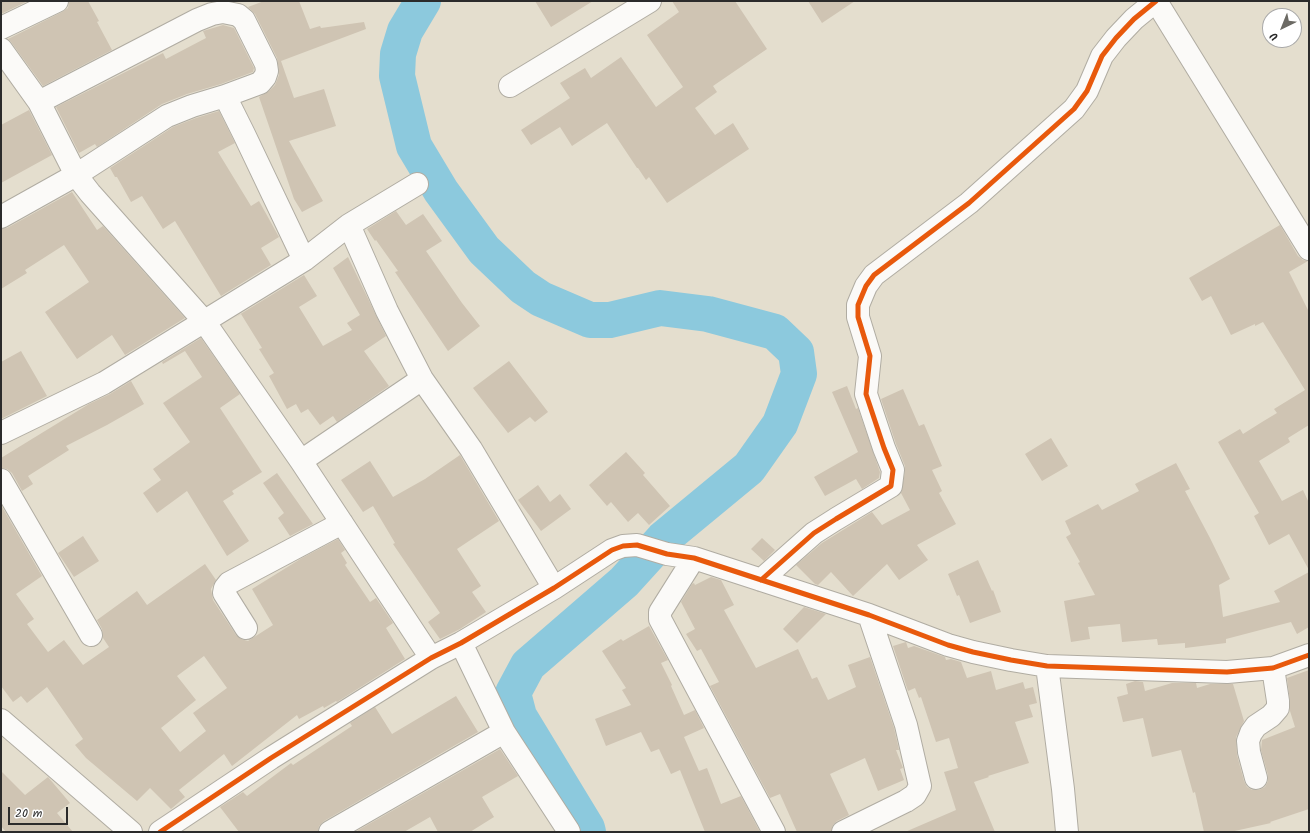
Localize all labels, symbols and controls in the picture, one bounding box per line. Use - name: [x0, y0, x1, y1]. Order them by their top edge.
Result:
- north arrow: [1262, 8, 1302, 48]
- text: U: [1266, 27, 1283, 45]
- scale bar: [10, 799, 70, 825]
- text: 20 m: [15, 804, 42, 823]

